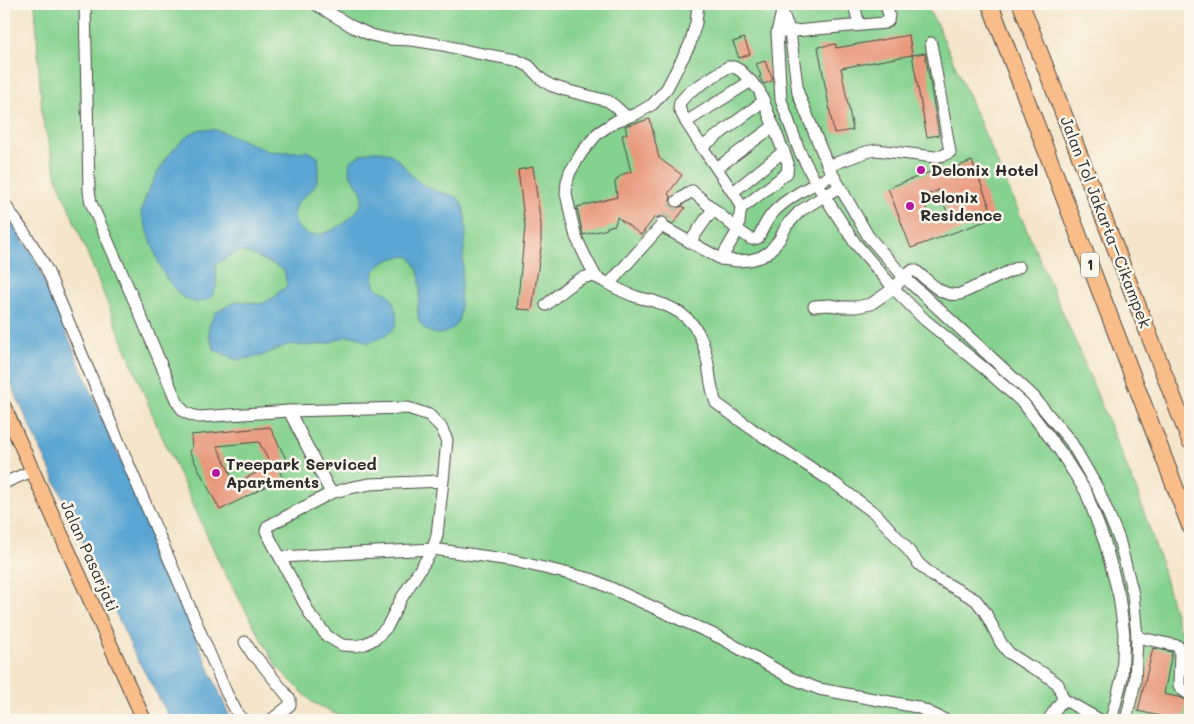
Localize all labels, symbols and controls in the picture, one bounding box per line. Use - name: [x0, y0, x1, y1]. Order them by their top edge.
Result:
- street label: Jalan Tol Jakarta–Cikampek: [1056, 113, 1157, 331]
- place label: Delonix Hotel: [931, 159, 1038, 180]
- marker: Delonix Hotel: [915, 164, 927, 176]
- place label: Delonix Residence: [920, 186, 1002, 225]
- marker: Delonix Residence: [904, 200, 916, 212]
- road number: 1: [1081, 252, 1099, 278]
- place label: Treepark Serviced Apartments: [226, 453, 377, 492]
- marker: Treepark Serviced Apartments: [210, 467, 222, 479]
- street label: Jalan Pasarjati: [57, 497, 124, 615]

